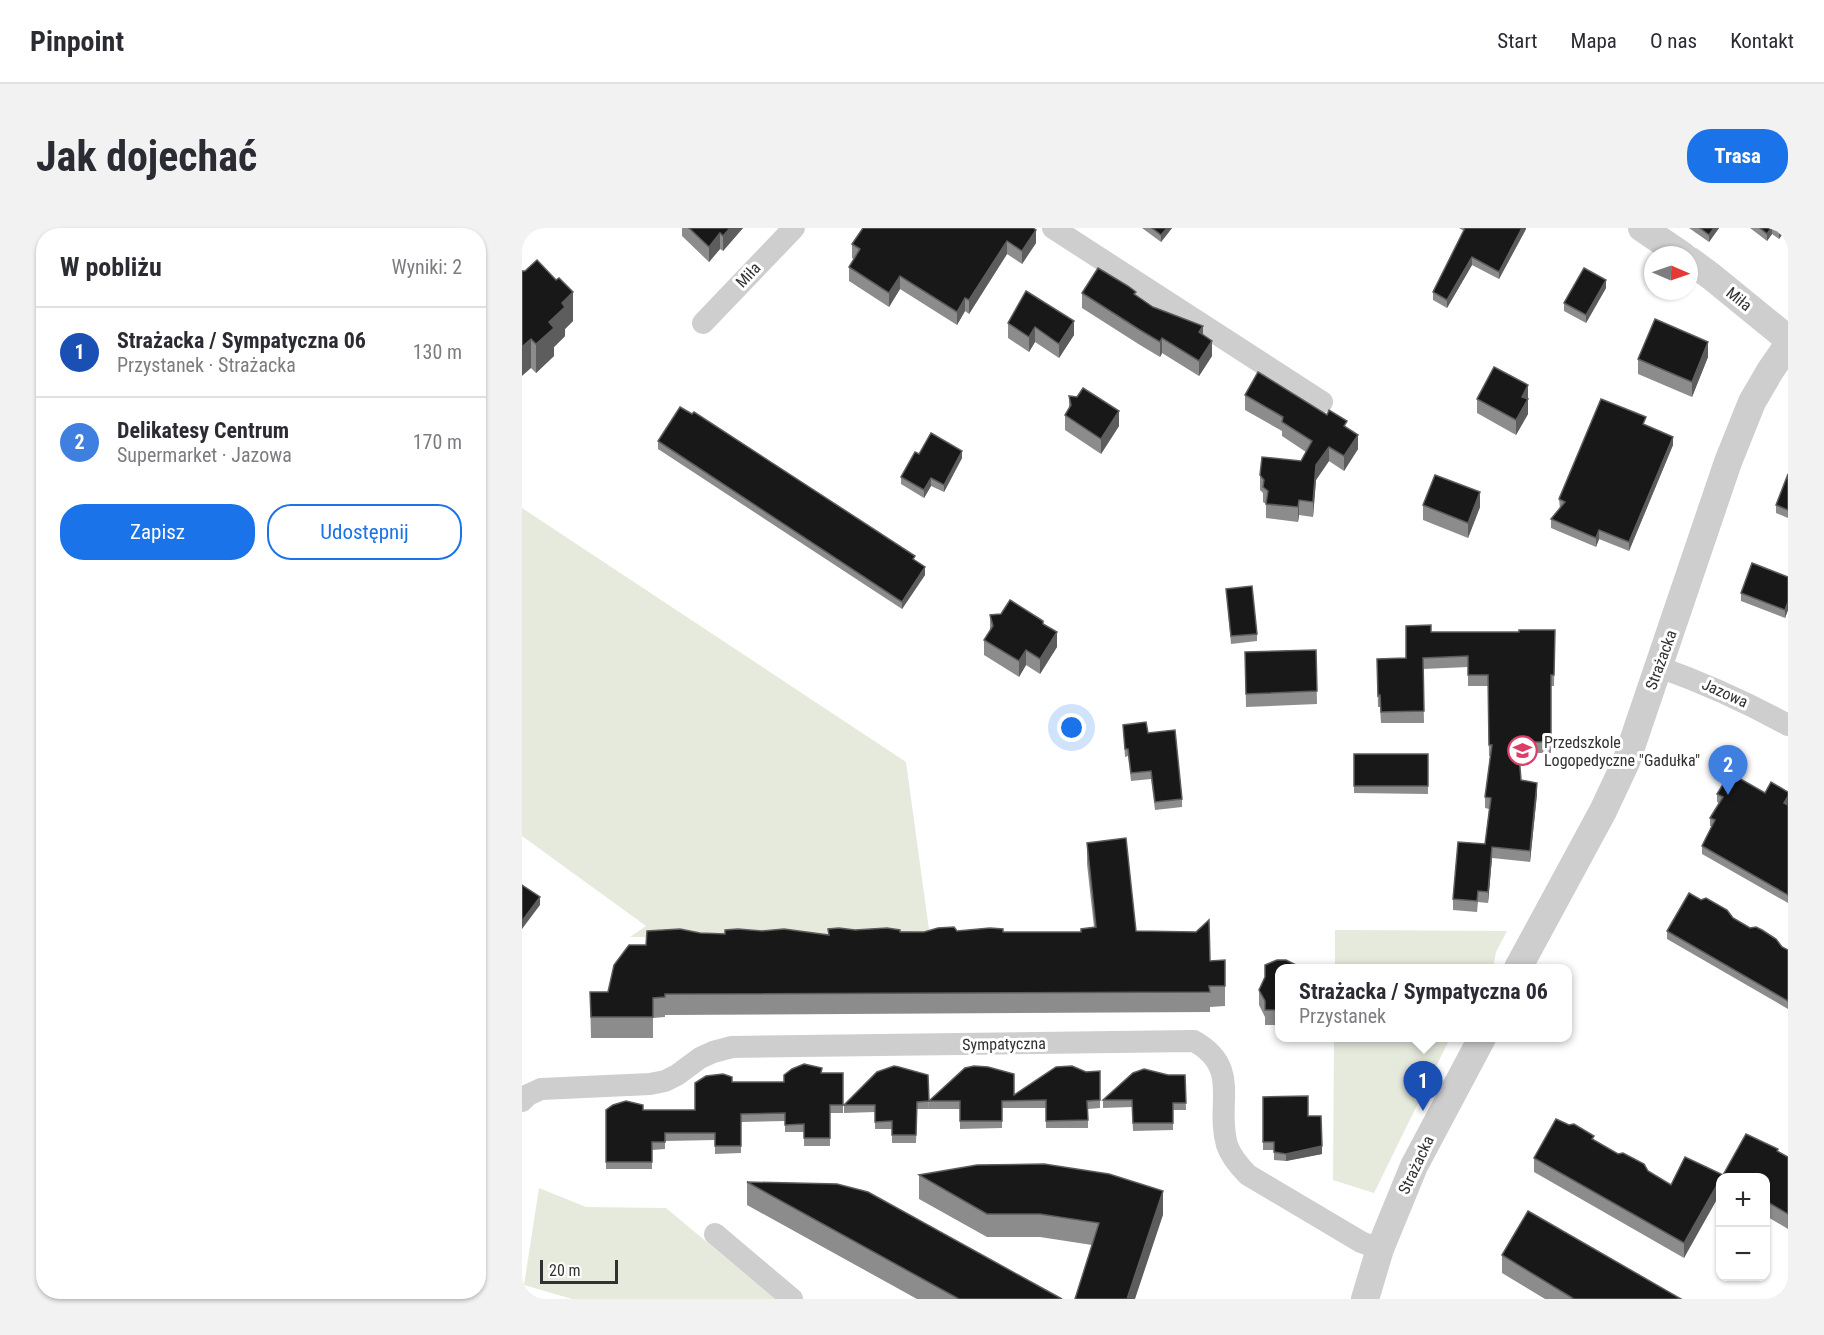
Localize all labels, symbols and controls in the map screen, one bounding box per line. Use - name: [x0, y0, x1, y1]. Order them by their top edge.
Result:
- text: Pinpoint: [30, 25, 124, 58]
- text: Start: [1497, 29, 1538, 53]
- text: Mapa: [1571, 29, 1617, 53]
- text: O nas: [1650, 29, 1697, 53]
- text: Kontakt: [1730, 29, 1794, 53]
- button: Trasa: [1687, 129, 1788, 183]
- text: Jak dojechać: [36, 132, 257, 181]
- north arrow: [1644, 246, 1698, 300]
- text: W pobliżu: [60, 252, 162, 282]
- text: Wyniki: 2: [391, 255, 462, 279]
- street label: Miła: [732, 258, 764, 292]
- street label: Miła: [1722, 283, 1756, 315]
- text: Strażacka / Sympatyczna 06: [117, 328, 366, 353]
- text: 1: [74, 340, 85, 364]
- text: 130 m: [413, 340, 462, 364]
- text: Przystanek · Strażacka: [117, 353, 296, 377]
- text: Delikatesy Centrum: [117, 418, 289, 443]
- text: 2: [74, 430, 85, 454]
- text: 170 m: [413, 430, 462, 454]
- text: Supermarket · Jazowa: [117, 443, 292, 467]
- button: Zapisz: [60, 504, 255, 560]
- button: Udostępnij: [267, 504, 462, 560]
- street label: Strażacka: [1641, 628, 1681, 692]
- street label: Jazowa: [1699, 674, 1751, 712]
- your location: [1057, 713, 1086, 742]
- place label: Przedszkole Logopedyczne "Gadułka": [1544, 733, 1700, 770]
- school or university icon: Przedszkole Logopedyczne "Gadułka": [1507, 735, 1539, 767]
- pin: 2: [1708, 746, 1748, 795]
- popup: [1275, 964, 1572, 1042]
- text: Strażacka / Sympatyczna 06: [1299, 979, 1548, 1004]
- text: Przystanek: [1299, 1004, 1386, 1028]
- street label: Sympatyczna: [962, 1034, 1046, 1054]
- pin: 1: [1404, 1062, 1442, 1111]
- street label: Strażacka: [1394, 1133, 1438, 1197]
- map controls: [1716, 1173, 1770, 1281]
- button: +: [1716, 1173, 1770, 1227]
- button: −: [1716, 1227, 1770, 1281]
- scale bar: [540, 1257, 618, 1284]
- text: 20 m: [549, 1261, 581, 1280]

